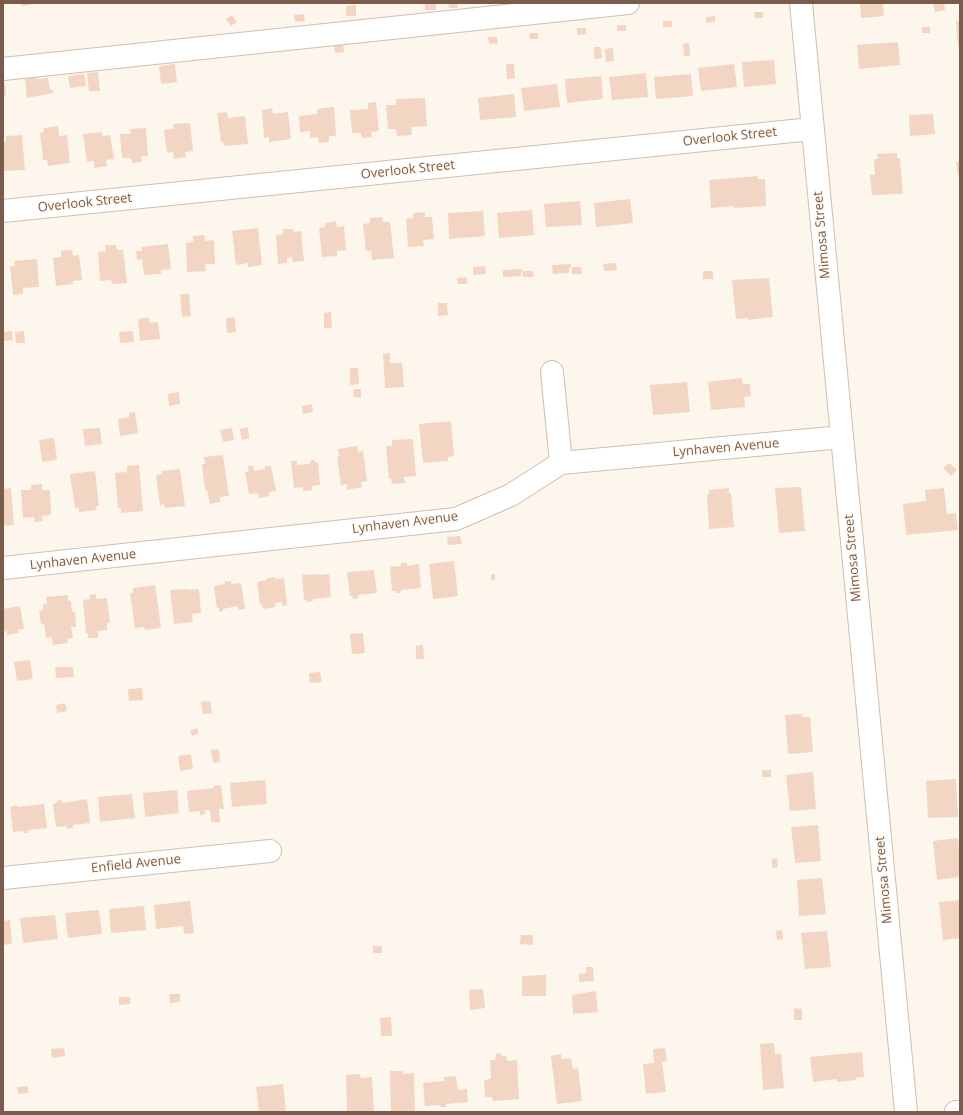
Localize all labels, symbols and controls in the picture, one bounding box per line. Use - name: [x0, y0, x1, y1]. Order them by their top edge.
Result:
- street label: Overlook Street: [682, 124, 778, 150]
- street label: Overlook Street: [360, 157, 456, 183]
- street label: Overlook Street: [37, 190, 133, 216]
- street label: Mimosa Street: [810, 191, 834, 279]
- street label: Lynhaven Avenue: [672, 436, 780, 460]
- street label: Lynhaven Avenue: [351, 509, 459, 537]
- street label: Mimosa Street: [841, 514, 865, 602]
- street label: Lynhaven Avenue: [29, 547, 137, 573]
- street label: Mimosa Street: [872, 836, 896, 924]
- street label: Enfield Avenue: [90, 852, 182, 876]

